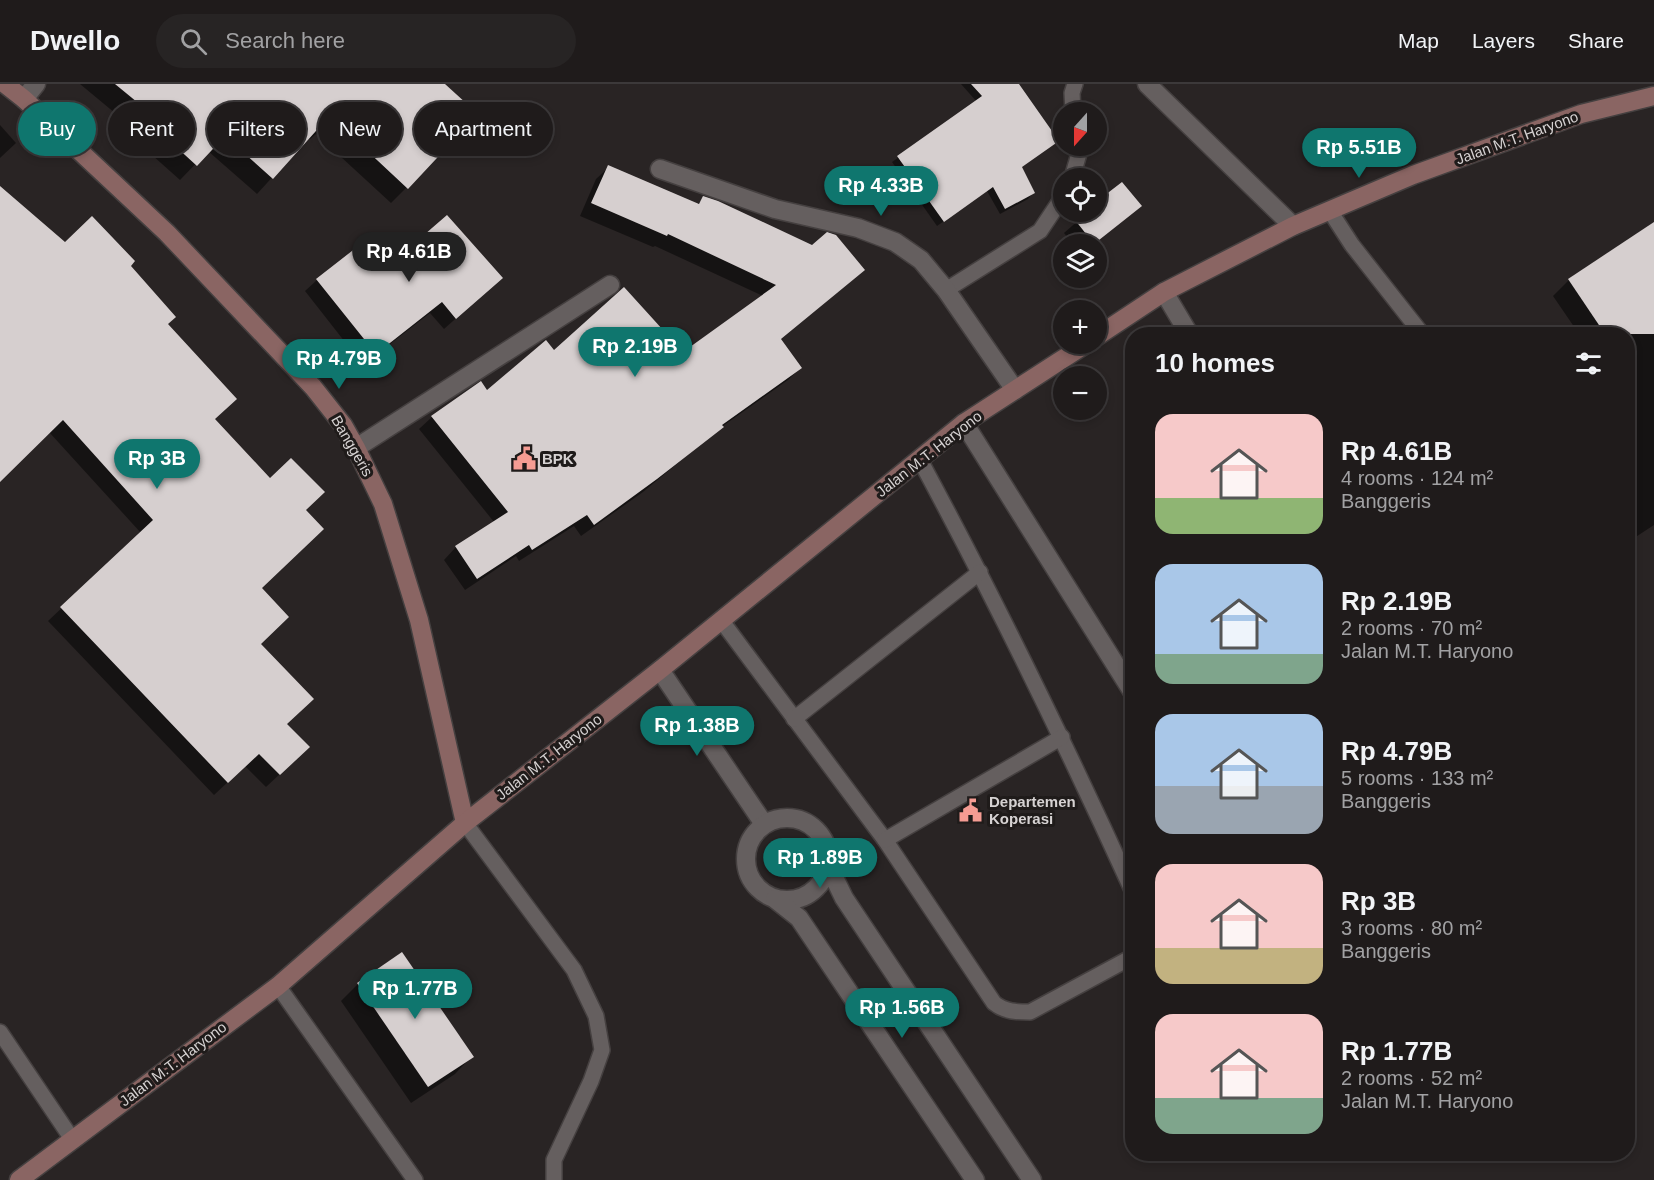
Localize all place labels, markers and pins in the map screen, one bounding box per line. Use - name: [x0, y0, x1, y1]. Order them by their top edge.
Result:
- pin: Rp 5.51B: [1297, 128, 1421, 179]
- pin: Rp 4.33B: [819, 166, 943, 217]
- pin: Rp 4.61B: [347, 232, 471, 283]
- pin: Rp 2.19B: [573, 327, 697, 378]
- pin: Rp 4.79B: [277, 339, 401, 390]
- pin: Rp 3B: [115, 439, 199, 490]
- public building icon: BPK: [511, 446, 537, 472]
- place label: BPK: [542, 450, 574, 467]
- pin: Rp 1.38B: [635, 706, 759, 757]
- place label: Departemen Koperasi: [989, 793, 1076, 827]
- public building icon: Departemen Koperasi: [958, 798, 984, 824]
- pin: Rp 1.89B: [758, 838, 882, 889]
- pin: Rp 1.77B: [353, 969, 477, 1020]
- pin: Rp 1.56B: [840, 988, 964, 1039]

